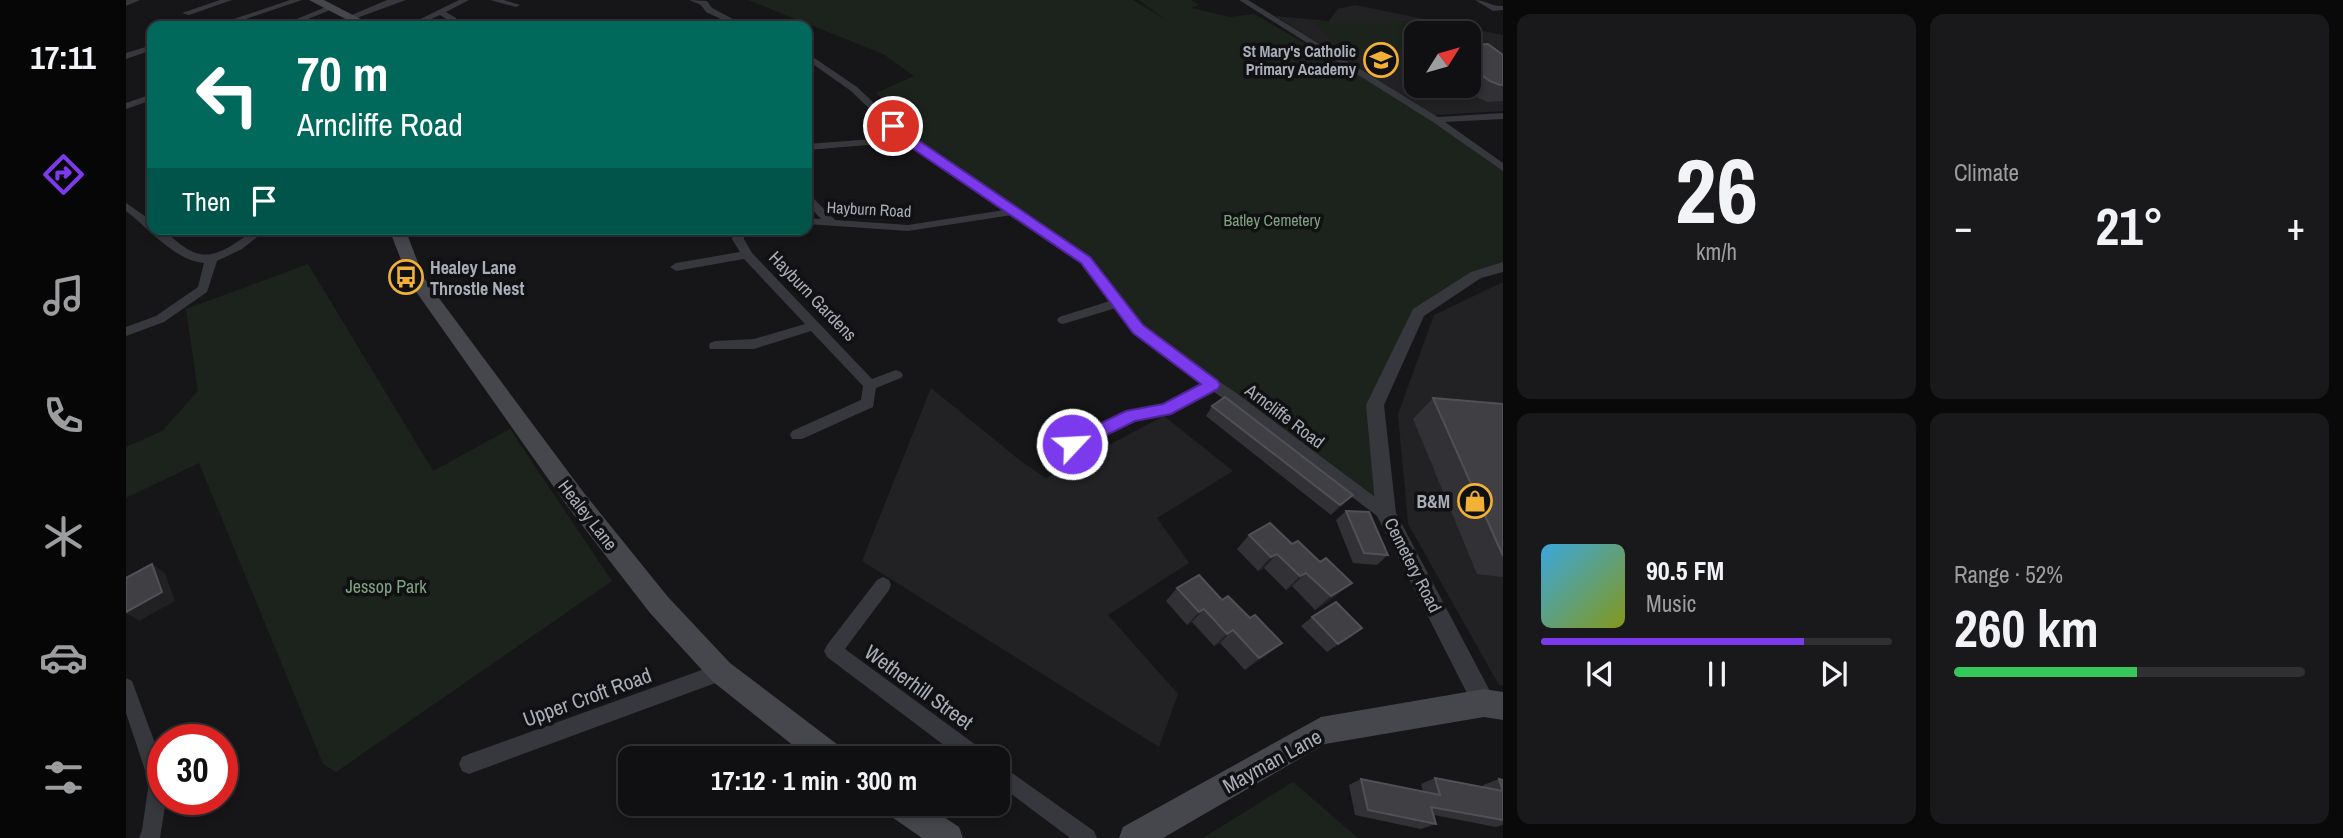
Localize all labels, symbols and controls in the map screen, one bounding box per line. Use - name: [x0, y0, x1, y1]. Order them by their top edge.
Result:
- north arrow: [1404, 21, 1480, 98]
- map controls: [1404, 21, 1481, 98]
- text: 17:11: [30, 36, 96, 79]
- text: 70 m: [297, 40, 389, 106]
- place label: St Mary's Catholic Primary Academy: [1243, 40, 1357, 80]
- school or university icon: St Mary's Catholic Primary Academy: [1362, 41, 1400, 79]
- icon: left: [182, 49, 273, 140]
- pin: [863, 96, 923, 156]
- text: Arncliffe Road: [297, 103, 463, 146]
- icon: arrive: [874, 107, 912, 145]
- text: 26: [1675, 129, 1758, 251]
- icon: directions: [39, 150, 88, 199]
- text: Climate: [1954, 157, 2019, 188]
- icon: arrive: [245, 182, 283, 220]
- text: Then: [182, 184, 231, 219]
- text: 21°: [2095, 191, 2164, 261]
- street label: Hayburn Road: [826, 196, 912, 222]
- text: −: [1954, 201, 1972, 252]
- text: +: [2287, 201, 2305, 252]
- park label: Batley Cemetery: [1224, 209, 1321, 231]
- text: km/h: [1696, 236, 1737, 267]
- street label: Hayburn Gardens: [764, 245, 862, 347]
- place label: Healey Lane Throstle Nest: [430, 255, 524, 301]
- bus stop icon: Healey Lane Throstle Nest: [387, 258, 425, 296]
- icon: music: [39, 271, 88, 320]
- street label: Arncliffe Road: [1239, 377, 1330, 454]
- icon: phone: [39, 391, 88, 440]
- position arrow: [1035, 407, 1109, 481]
- street label: Healey Lane: [553, 475, 623, 555]
- shop icon: B&M: [1456, 482, 1494, 520]
- place label: B&M: [1416, 489, 1450, 514]
- icon: climate: [39, 512, 88, 561]
- street label: Cemetery Road: [1378, 513, 1448, 617]
- text: 90.5 FM: [1646, 553, 1724, 588]
- text: Range · 52%: [1954, 559, 2063, 590]
- park label: Jessop Park: [345, 574, 427, 599]
- text: Music: [1646, 588, 1696, 619]
- text: 260 km: [1954, 593, 2099, 663]
- icon: car: [39, 633, 88, 682]
- street label: Wetherhill Street: [859, 638, 979, 736]
- icon: previous: [1581, 655, 1619, 693]
- icon: pause: [1698, 655, 1736, 693]
- icon: next: [1815, 655, 1853, 693]
- street label: Upper Croft Road: [519, 660, 655, 734]
- street label: Mayman Lane: [1217, 722, 1327, 800]
- speed limit sign: 30: [147, 724, 238, 815]
- icon: filters: [39, 753, 88, 802]
- text: 17:12 · 1 min · 300 m: [711, 763, 917, 798]

